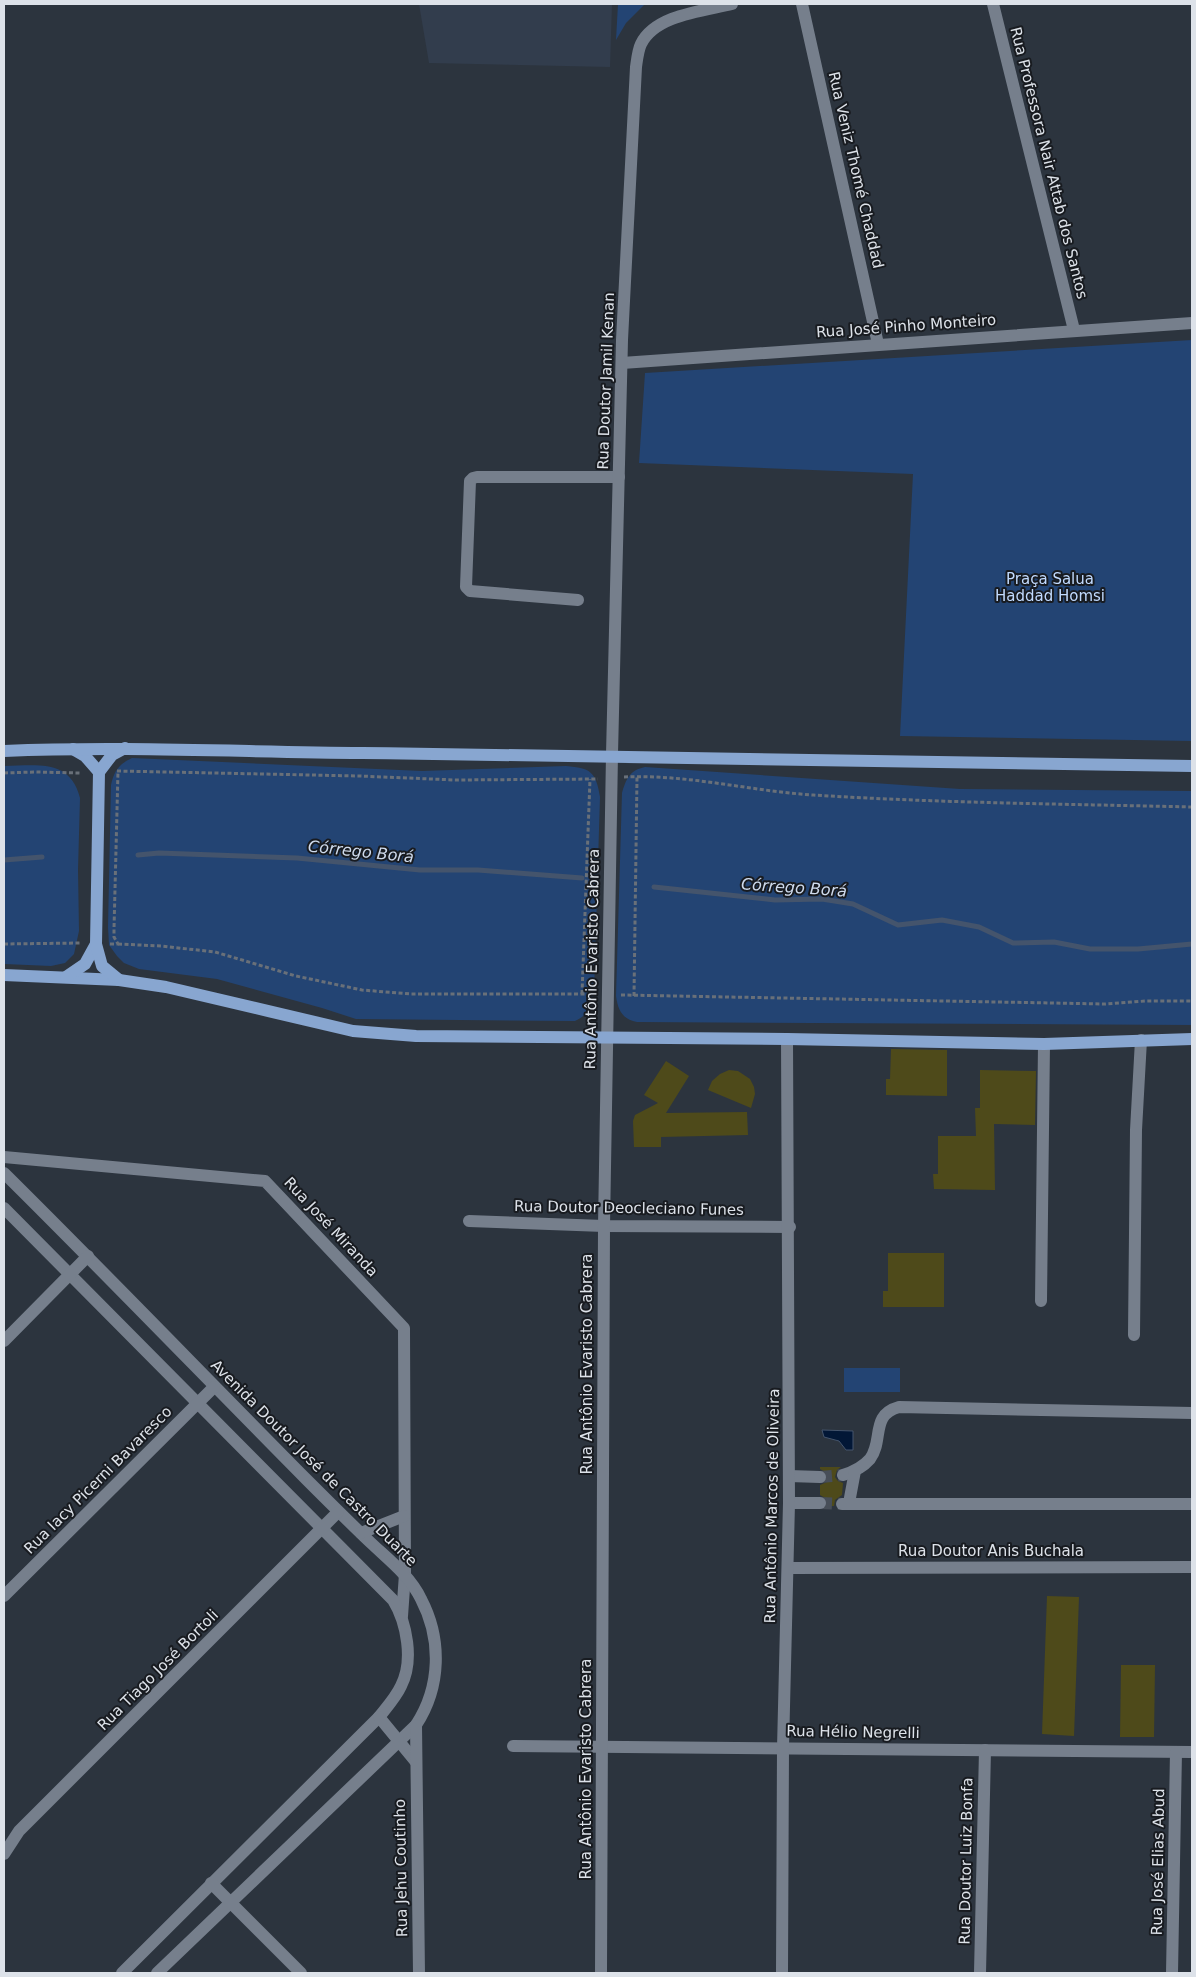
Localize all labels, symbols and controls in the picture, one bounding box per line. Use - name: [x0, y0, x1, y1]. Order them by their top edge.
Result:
- street label: Rua Professora Nair Attab dos Santos: [1006, 25, 1092, 301]
- street label: Rua Veniz Thomé Chaddad: [825, 70, 887, 270]
- street label: Rua Doutor Jamil Kenan: [594, 292, 618, 470]
- street label: Rua José Pinho Monteiro: [815, 311, 997, 341]
- park label: Praça Salua Haddad Homsi: [995, 570, 1105, 605]
- water label: Córrego Borá: [307, 837, 415, 867]
- street label: Rua Antônio Evaristo Cabrera: [581, 848, 603, 1070]
- water label: Córrego Borá: [740, 874, 848, 901]
- street label: Rua José Miranda: [280, 1174, 382, 1280]
- street label: Rua Doutor Deocleciano Funes: [514, 1197, 744, 1219]
- street label: Rua Antônio Evaristo Cabrera: [578, 1254, 596, 1474]
- street label: Avenida Doutor José de Castro Duarte: [207, 1356, 421, 1570]
- street label: Rua Antônio Marcos de Oliveira: [761, 1388, 783, 1624]
- street label: Rua Iacy Picerni Bavaresco: [20, 1402, 176, 1558]
- street label: Rua Doutor Anis Buchala: [898, 1542, 1084, 1560]
- street label: Rua Tiago José Bortoli: [94, 1606, 222, 1734]
- street label: Rua Antônio Evaristo Cabrera: [577, 1659, 595, 1879]
- street label: Rua Hélio Negrelli: [786, 1722, 920, 1742]
- street label: Rua Doutor Luiz Bonfa: [956, 1777, 976, 1945]
- street label: Rua José Elias Abud: [1148, 1788, 1168, 1936]
- street label: Rua Jehu Coutinho: [391, 1799, 411, 1937]

